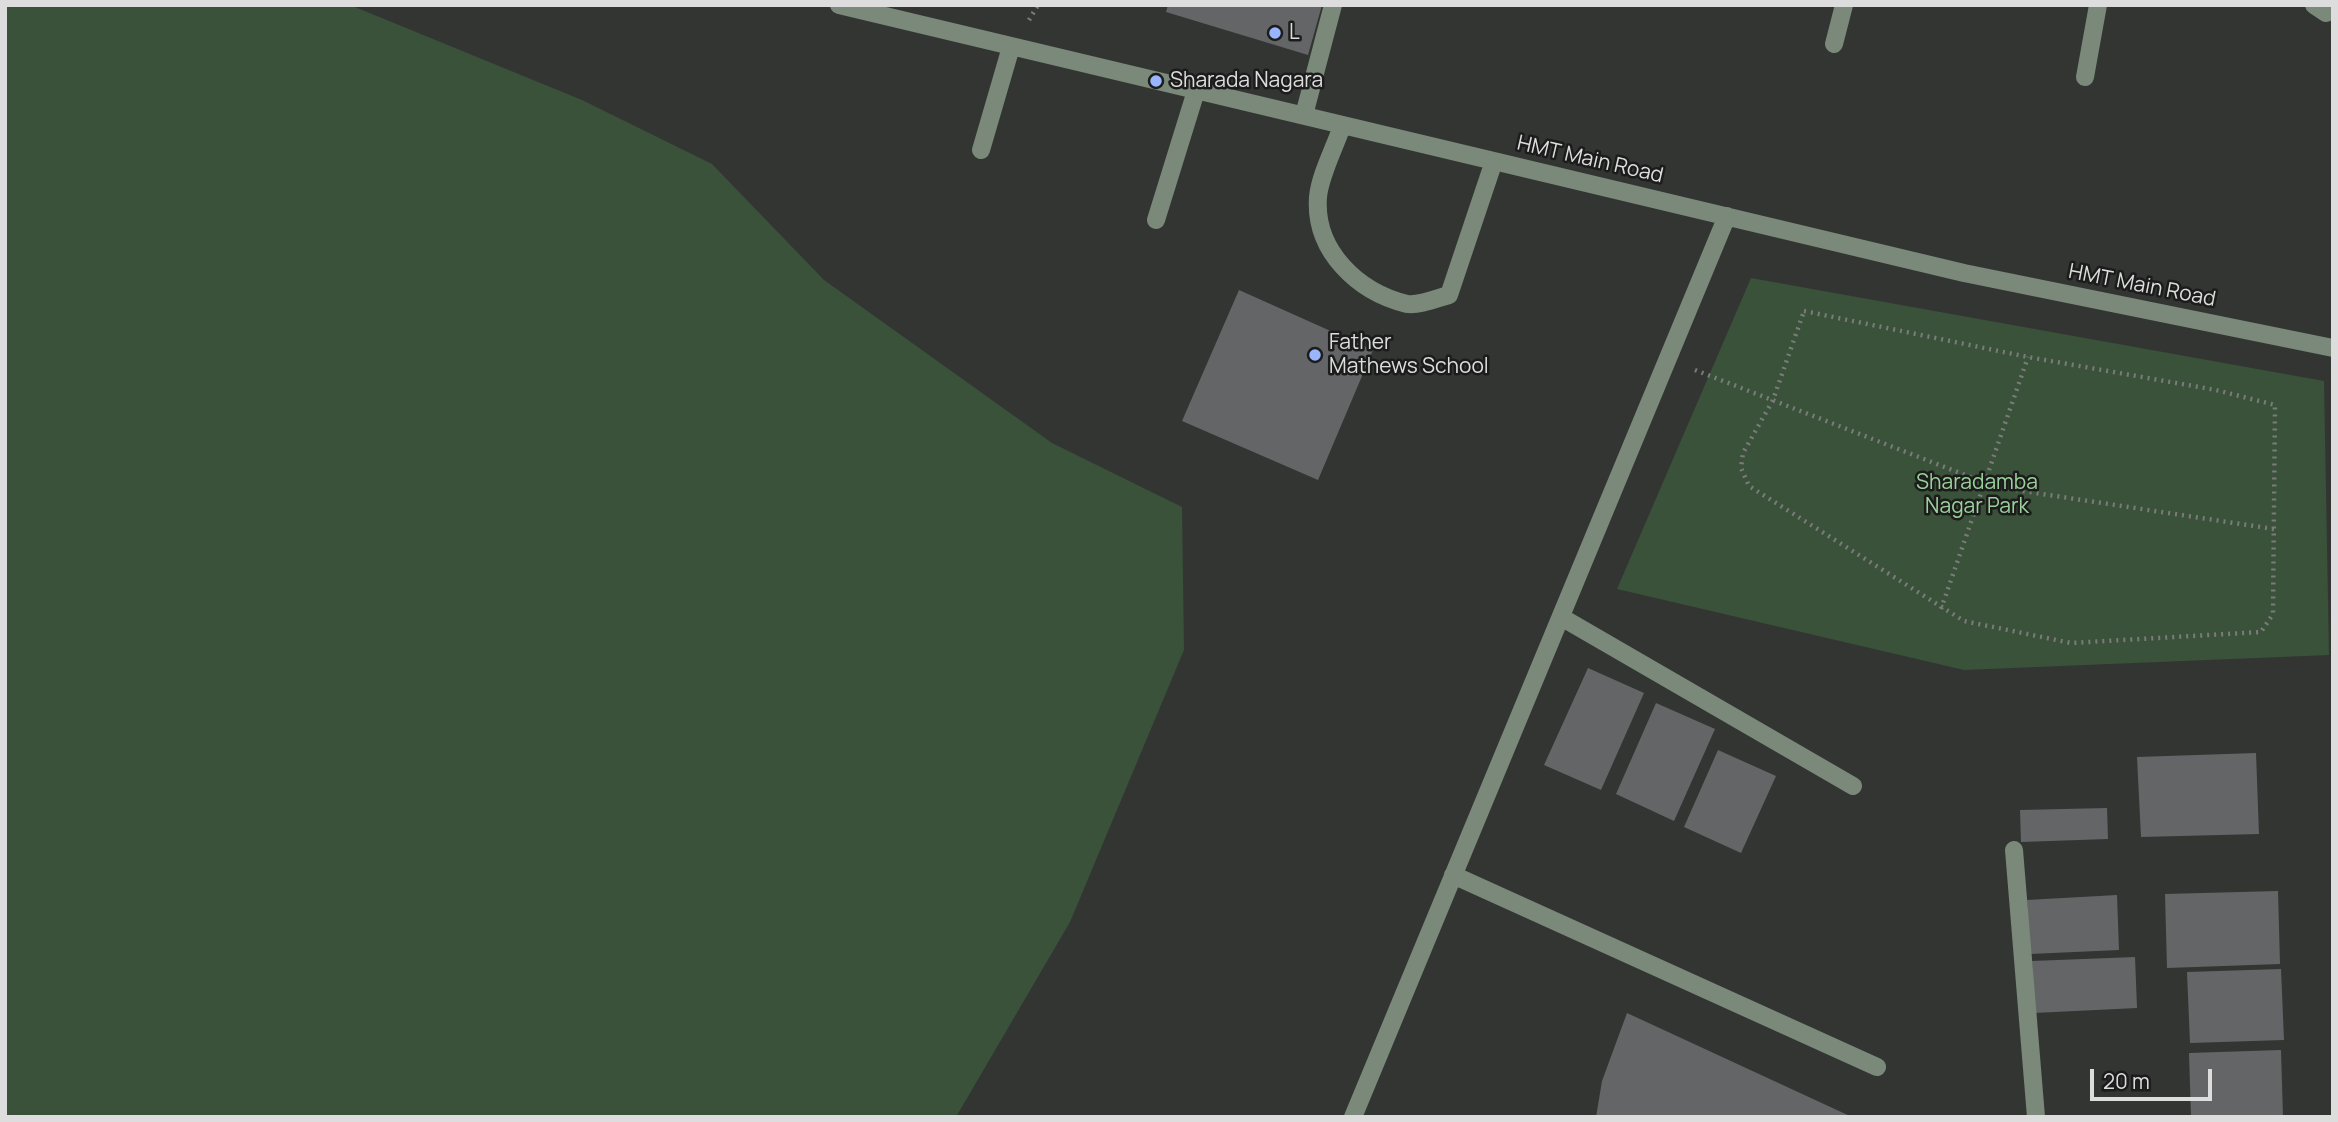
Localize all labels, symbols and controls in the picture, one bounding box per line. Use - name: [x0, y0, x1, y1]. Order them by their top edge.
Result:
- place label: L: [1289, 20, 1300, 46]
- marker: L: [1267, 25, 1283, 41]
- place label: Sharada Nagara: [1170, 68, 1323, 94]
- marker: Sharada Nagara: [1148, 73, 1164, 89]
- street label: HMT Main Road: [1514, 131, 1666, 189]
- street label: HMT Main Road: [2066, 259, 2218, 313]
- place label: Father Mathews School: [1329, 330, 1489, 380]
- marker: Father Mathews School: [1307, 347, 1323, 363]
- park label: Sharadamba Nagar Park: [1916, 470, 2038, 520]
- scale bar: [2093, 1056, 2216, 1100]
- text: 20 m: [2103, 1067, 2150, 1095]

